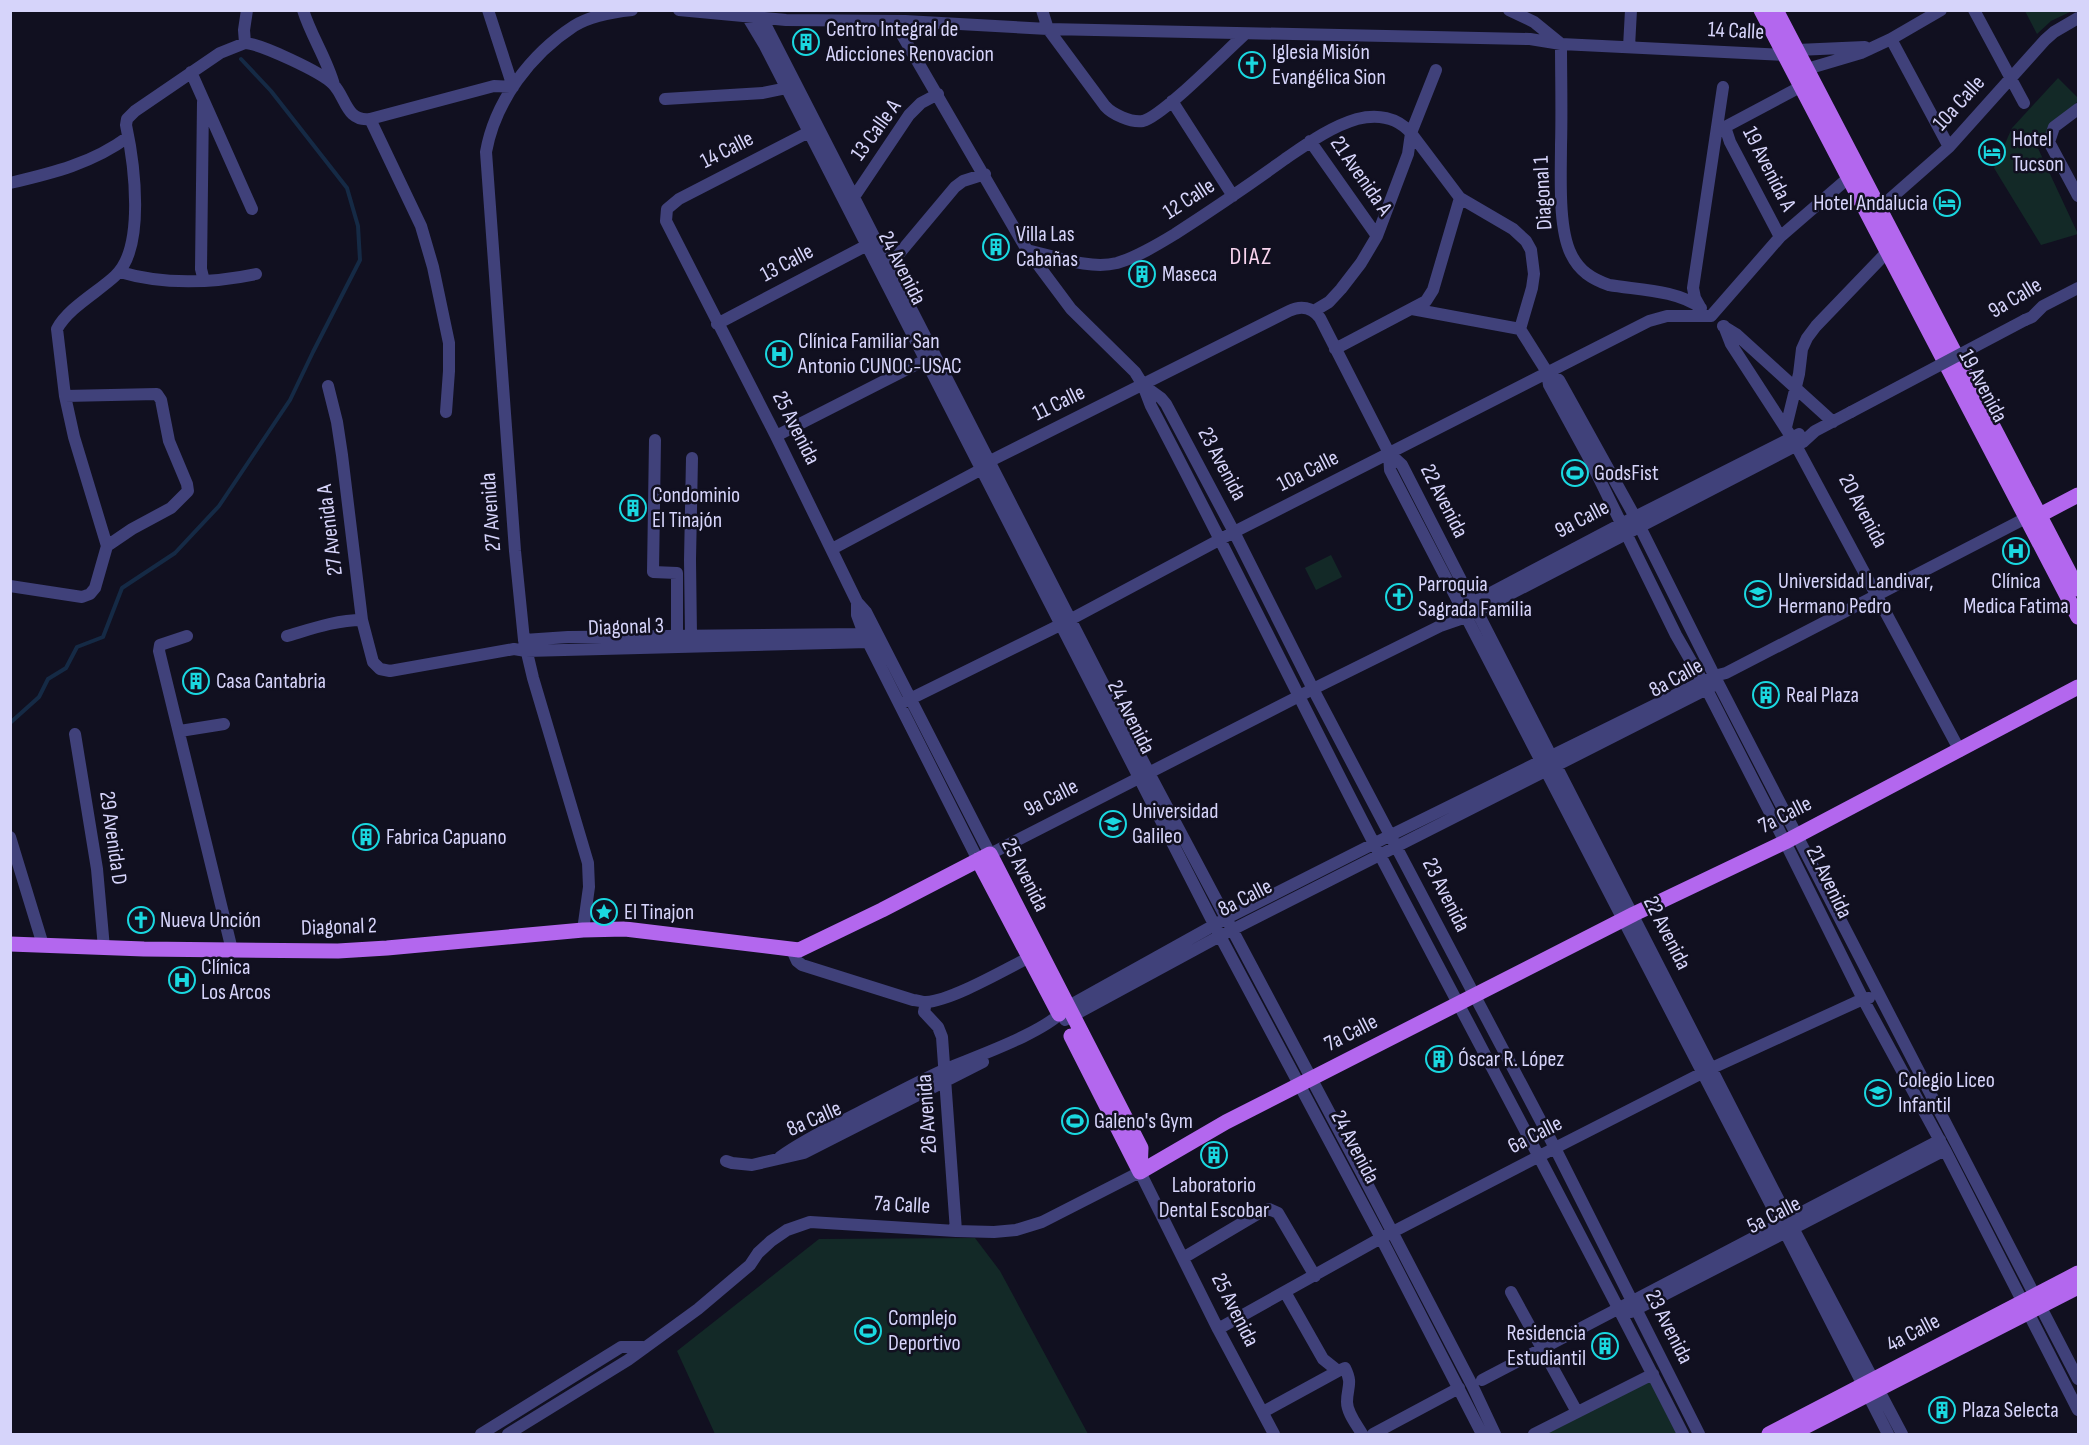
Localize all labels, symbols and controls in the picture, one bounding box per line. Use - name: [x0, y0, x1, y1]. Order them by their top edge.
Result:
- place label: Centro Integral de Adicciones Renovacion: [825, 16, 994, 68]
- street label: 14 Calle: [1707, 16, 1765, 46]
- building icon: Centro Integral de Adicciones Renovacion: [791, 27, 821, 57]
- place label: Iglesia Misión Evangélica Sion: [1272, 39, 1386, 91]
- church icon: Iglesia Misión Evangélica Sion: [1237, 50, 1267, 80]
- street label: 10a Calle: [1927, 70, 1991, 136]
- street label: 13 Calle A: [845, 94, 908, 166]
- street label: 19 Avenida A: [1736, 122, 1802, 216]
- street label: 14 Calle: [696, 125, 758, 175]
- place label: Hotel Tucson: [2012, 126, 2064, 178]
- street label: 21 Avenida A: [1324, 131, 1398, 221]
- hotel icon: Hotel Tucson: [1977, 137, 2007, 167]
- street label: Diagonal 1: [1528, 155, 1558, 231]
- street label: 12 Calle: [1158, 172, 1220, 226]
- hotel icon: Hotel Andalucia: [1932, 188, 1962, 218]
- place label: Hotel Andalucia: [1813, 190, 1928, 217]
- place label: Villa Las Cabañas: [1016, 221, 1078, 273]
- street label: 24 Avenida: [872, 227, 932, 309]
- building icon: Villa Las Cabañas: [981, 232, 1011, 262]
- street label: 13 Calle: [756, 238, 818, 288]
- district label: DIAZ: [1229, 242, 1273, 271]
- building icon: Maseca: [1127, 259, 1157, 289]
- place label: Maseca: [1162, 261, 1217, 288]
- street label: 9a Calle: [1983, 272, 2047, 324]
- place label: Clínica Familiar San Antonio CUNOC-USAC: [797, 328, 962, 380]
- hospital icon: Clínica Familiar San Antonio CUNOC-USAC: [764, 339, 794, 369]
- street label: 19 Avenida: [1953, 345, 2013, 427]
- street label: 11 Calle: [1028, 379, 1090, 427]
- street label: 25 Avenida: [766, 387, 826, 469]
- street label: 23 Avenida: [1191, 423, 1253, 505]
- street label: 10a Calle: [1273, 444, 1343, 498]
- sports icon: GodsFist: [1560, 458, 1590, 488]
- street label: 22 Avenida: [1414, 460, 1474, 542]
- place label: GodsFist: [1594, 460, 1659, 487]
- street label: 20 Avenida: [1832, 469, 1894, 553]
- street label: 27 Avenida: [475, 472, 507, 552]
- street label: 27 Avenida A: [311, 482, 349, 577]
- place label: Condominio El Tinajón: [652, 482, 740, 534]
- building icon: Condominio El Tinajón: [618, 493, 648, 523]
- street label: 9a Calle: [1550, 494, 1614, 544]
- hospital icon: Clínica Medica Fatima: [2001, 536, 2031, 566]
- place label: Universidad Landivar, Hermano Pedro: [1778, 568, 1934, 620]
- place label: Clínica Medica Fatima: [1963, 568, 2069, 620]
- place label: Parroquia Sagrada Familia: [1418, 571, 1532, 623]
- school or university icon: Universidad Landivar, Hermano Pedro: [1743, 579, 1773, 609]
- church icon: Parroquia Sagrada Familia: [1384, 582, 1414, 612]
- street label: Diagonal 3: [588, 612, 664, 642]
- street label: 8a Calle: [1644, 652, 1708, 704]
- building icon: Casa Cantabria: [181, 666, 211, 696]
- place label: Casa Cantabria: [216, 668, 326, 695]
- street label: 24 Avenida: [1101, 676, 1161, 758]
- building icon: Real Plaza: [1751, 680, 1781, 710]
- place label: Real Plaza: [1786, 682, 1859, 709]
- street label: 9a Calle: [1019, 773, 1083, 823]
- street label: 29 Avenida D: [93, 790, 133, 886]
- street label: 7a Calle: [1754, 790, 1816, 840]
- place label: Universidad Galileo: [1132, 798, 1218, 850]
- school or university icon: Universidad Galileo: [1098, 809, 1128, 839]
- building icon: Fabrica Capuano: [351, 822, 381, 852]
- place label: Fabrica Capuano: [386, 824, 507, 851]
- street label: 25 Avenida: [995, 834, 1055, 916]
- street label: 21 Avenida: [1800, 841, 1858, 923]
- street label: 23 Avenida: [1416, 854, 1476, 936]
- street label: 8a Calle: [1213, 873, 1277, 923]
- street label: 22 Avenida: [1637, 892, 1697, 974]
- place icon: El Tinajon: [589, 897, 619, 927]
- place label: El Tinajon: [624, 899, 694, 926]
- church icon: Nueva Unción: [126, 905, 156, 935]
- place label: Nueva Unción: [160, 907, 261, 934]
- street label: Diagonal 2: [301, 912, 377, 942]
- place label: Clínica Los Arcos: [201, 954, 271, 1006]
- hospital icon: Clínica Los Arcos: [167, 965, 197, 995]
- street label: 7a Calle: [1320, 1008, 1382, 1058]
- building icon: Óscar R. López: [1424, 1044, 1454, 1074]
- place label: Óscar R. López: [1458, 1046, 1564, 1073]
- place label: Colegio Liceo Infantil: [1898, 1067, 1995, 1119]
- street label: 26 Avenida: [911, 1073, 943, 1155]
- school or university icon: Colegio Liceo Infantil: [1863, 1078, 1893, 1108]
- street label: 8a Calle: [782, 1095, 846, 1143]
- sports icon: Galeno's Gym: [1060, 1106, 1090, 1136]
- street label: 24 Avenida: [1325, 1106, 1385, 1188]
- place label: Galeno's Gym: [1094, 1108, 1193, 1135]
- street label: 6a Calle: [1503, 1110, 1567, 1160]
- building icon: Laboratorio Dental Escobar: [1199, 1140, 1229, 1170]
- place label: Laboratorio Dental Escobar: [1159, 1172, 1269, 1224]
- street label: 7a Calle: [873, 1190, 931, 1220]
- street label: 5a Calle: [1743, 1190, 1805, 1240]
- street label: 25 Avenida: [1205, 1269, 1265, 1351]
- street label: 23 Avenida: [1639, 1286, 1699, 1368]
- place label: Complejo Deportivo: [888, 1305, 961, 1357]
- street label: 4a Calle: [1882, 1308, 1944, 1358]
- sports icon: Complejo Deportivo: [853, 1316, 883, 1346]
- place label: Residencia Estudiantil: [1506, 1320, 1586, 1372]
- building icon: Residencia Estudiantil: [1590, 1331, 1620, 1361]
- building icon: Plaza Selecta: [1927, 1395, 1957, 1425]
- place label: Plaza Selecta: [1962, 1397, 2059, 1424]

